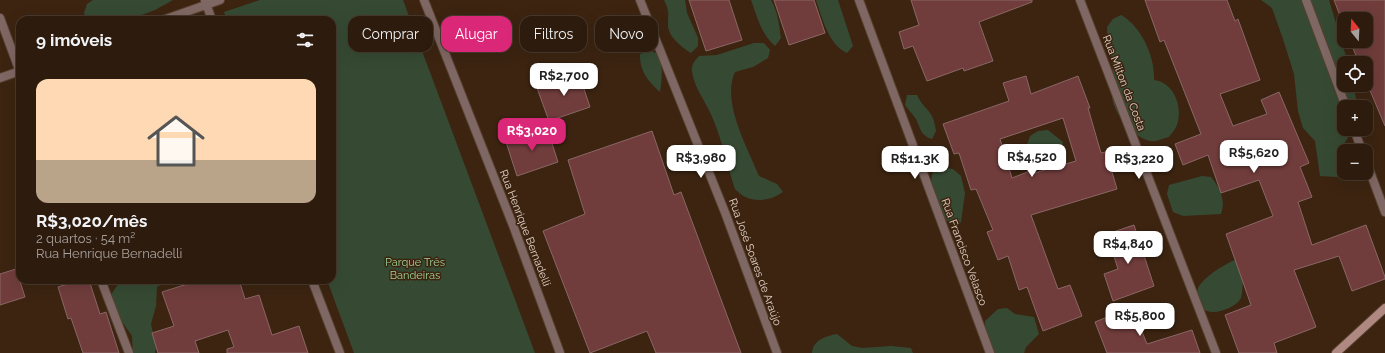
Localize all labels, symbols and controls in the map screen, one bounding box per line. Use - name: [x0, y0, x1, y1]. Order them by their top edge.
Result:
- north arrow: [1337, 12, 1373, 48]
- map controls: [1337, 12, 1373, 180]
- chip: Comprar: [348, 16, 433, 52]
- chip: Alugar: [441, 16, 512, 52]
- chip: Filtros: [520, 16, 587, 52]
- chip: Novo: [595, 16, 658, 52]
- icon: filters: [294, 29, 316, 51]
- text: 9 imóveis: [36, 30, 112, 50]
- street label: Rua Milton da Costa: [1100, 33, 1148, 133]
- button: locate: [1337, 56, 1373, 92]
- pin: R$2,700: [527, 63, 601, 97]
- text: R$2,700: [539, 68, 589, 83]
- button: +: [1337, 100, 1373, 136]
- icon: home: [140, 105, 212, 177]
- pin: R$3,020: [495, 118, 569, 152]
- text: R$3,020: [507, 123, 557, 138]
- pin: R$5,620: [1217, 140, 1291, 174]
- pin: R$4,520: [995, 144, 1069, 178]
- button: −: [1337, 144, 1373, 180]
- pin: R$3,980: [664, 145, 738, 179]
- text: R$5,620: [1229, 145, 1279, 160]
- pin: R$11.3K: [878, 146, 952, 180]
- pin: R$3,220: [1102, 146, 1176, 180]
- text: R$4,520: [1007, 149, 1057, 164]
- text: R$3,980: [676, 150, 726, 165]
- text: R$11.3K: [891, 151, 939, 166]
- text: R$3,220: [1114, 151, 1164, 166]
- street label: Rua Henrique Bernadelli: [497, 168, 553, 288]
- street label: Rua Francisco Velasco: [938, 196, 990, 308]
- street label: Rua José Soares de Araújo: [726, 197, 784, 328]
- text: R$3,020/mês: [36, 211, 147, 231]
- text: 2 quartos · 54 m²: [36, 231, 135, 246]
- pin: R$4,840: [1091, 231, 1165, 265]
- text: R$4,840: [1103, 236, 1153, 251]
- text: Rua Henrique Bernadelli: [36, 246, 182, 261]
- park label: Parque Três Bandeiras: [385, 256, 445, 282]
- pin: R$5,800: [1103, 303, 1177, 337]
- text: R$5,800: [1115, 308, 1165, 323]

